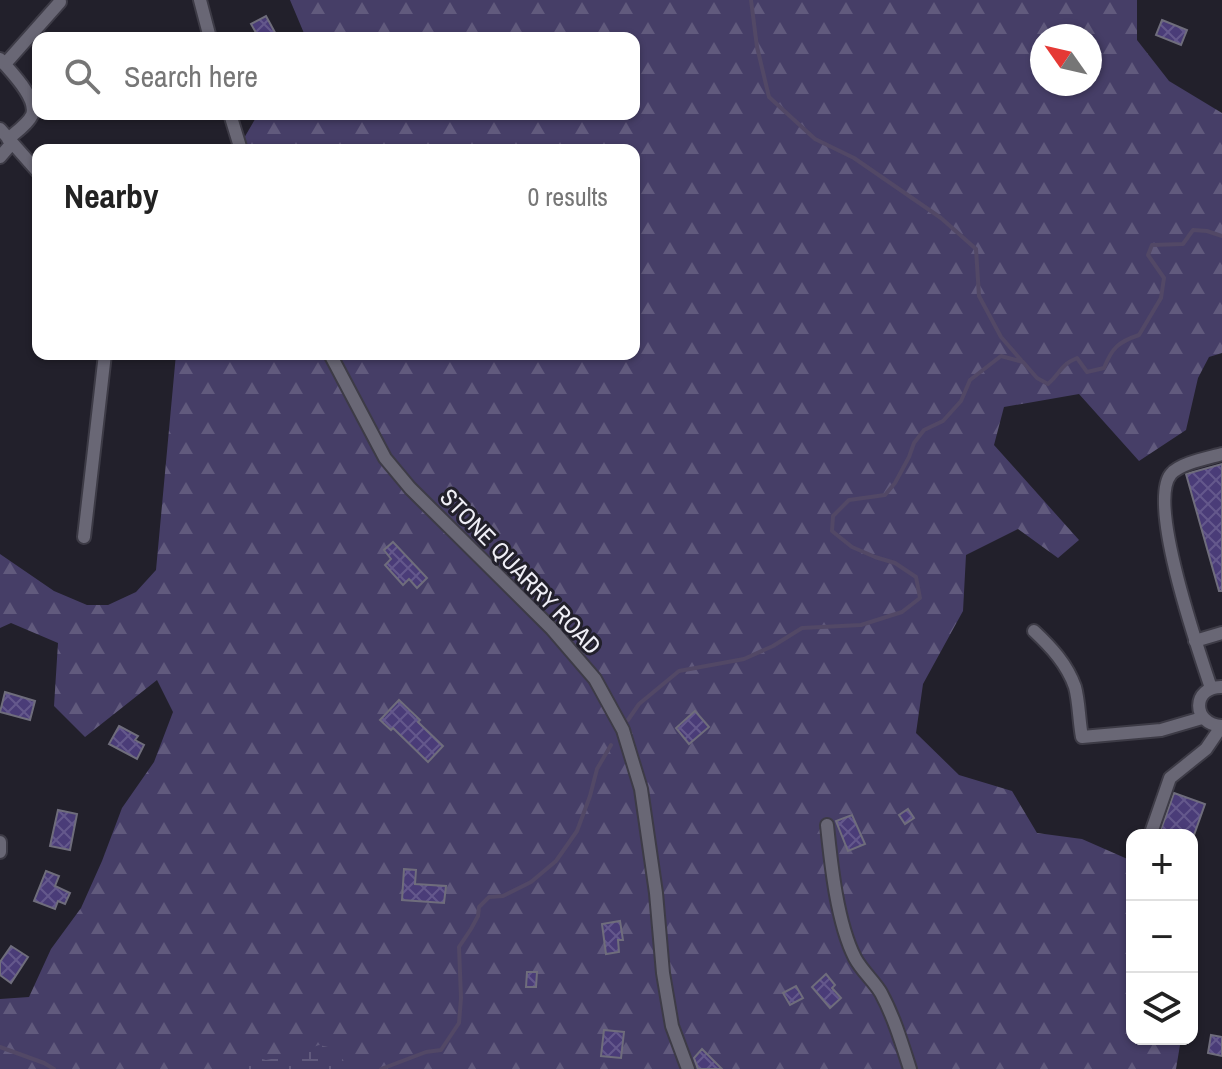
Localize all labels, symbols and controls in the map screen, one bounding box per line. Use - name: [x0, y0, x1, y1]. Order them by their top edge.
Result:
- north arrow: [1030, 24, 1102, 96]
- search box: [32, 32, 640, 120]
- icon: search: [60, 54, 104, 98]
- text: Search here: [124, 56, 258, 96]
- text: Nearby: [64, 173, 159, 219]
- text: 0 results: [527, 179, 608, 214]
- street label: STONE QUARRY ROAD: [433, 481, 609, 661]
- map controls: [1126, 829, 1198, 1045]
- button: +: [1126, 829, 1198, 901]
- button: −: [1126, 901, 1198, 973]
- button: layers: [1126, 973, 1198, 1045]

